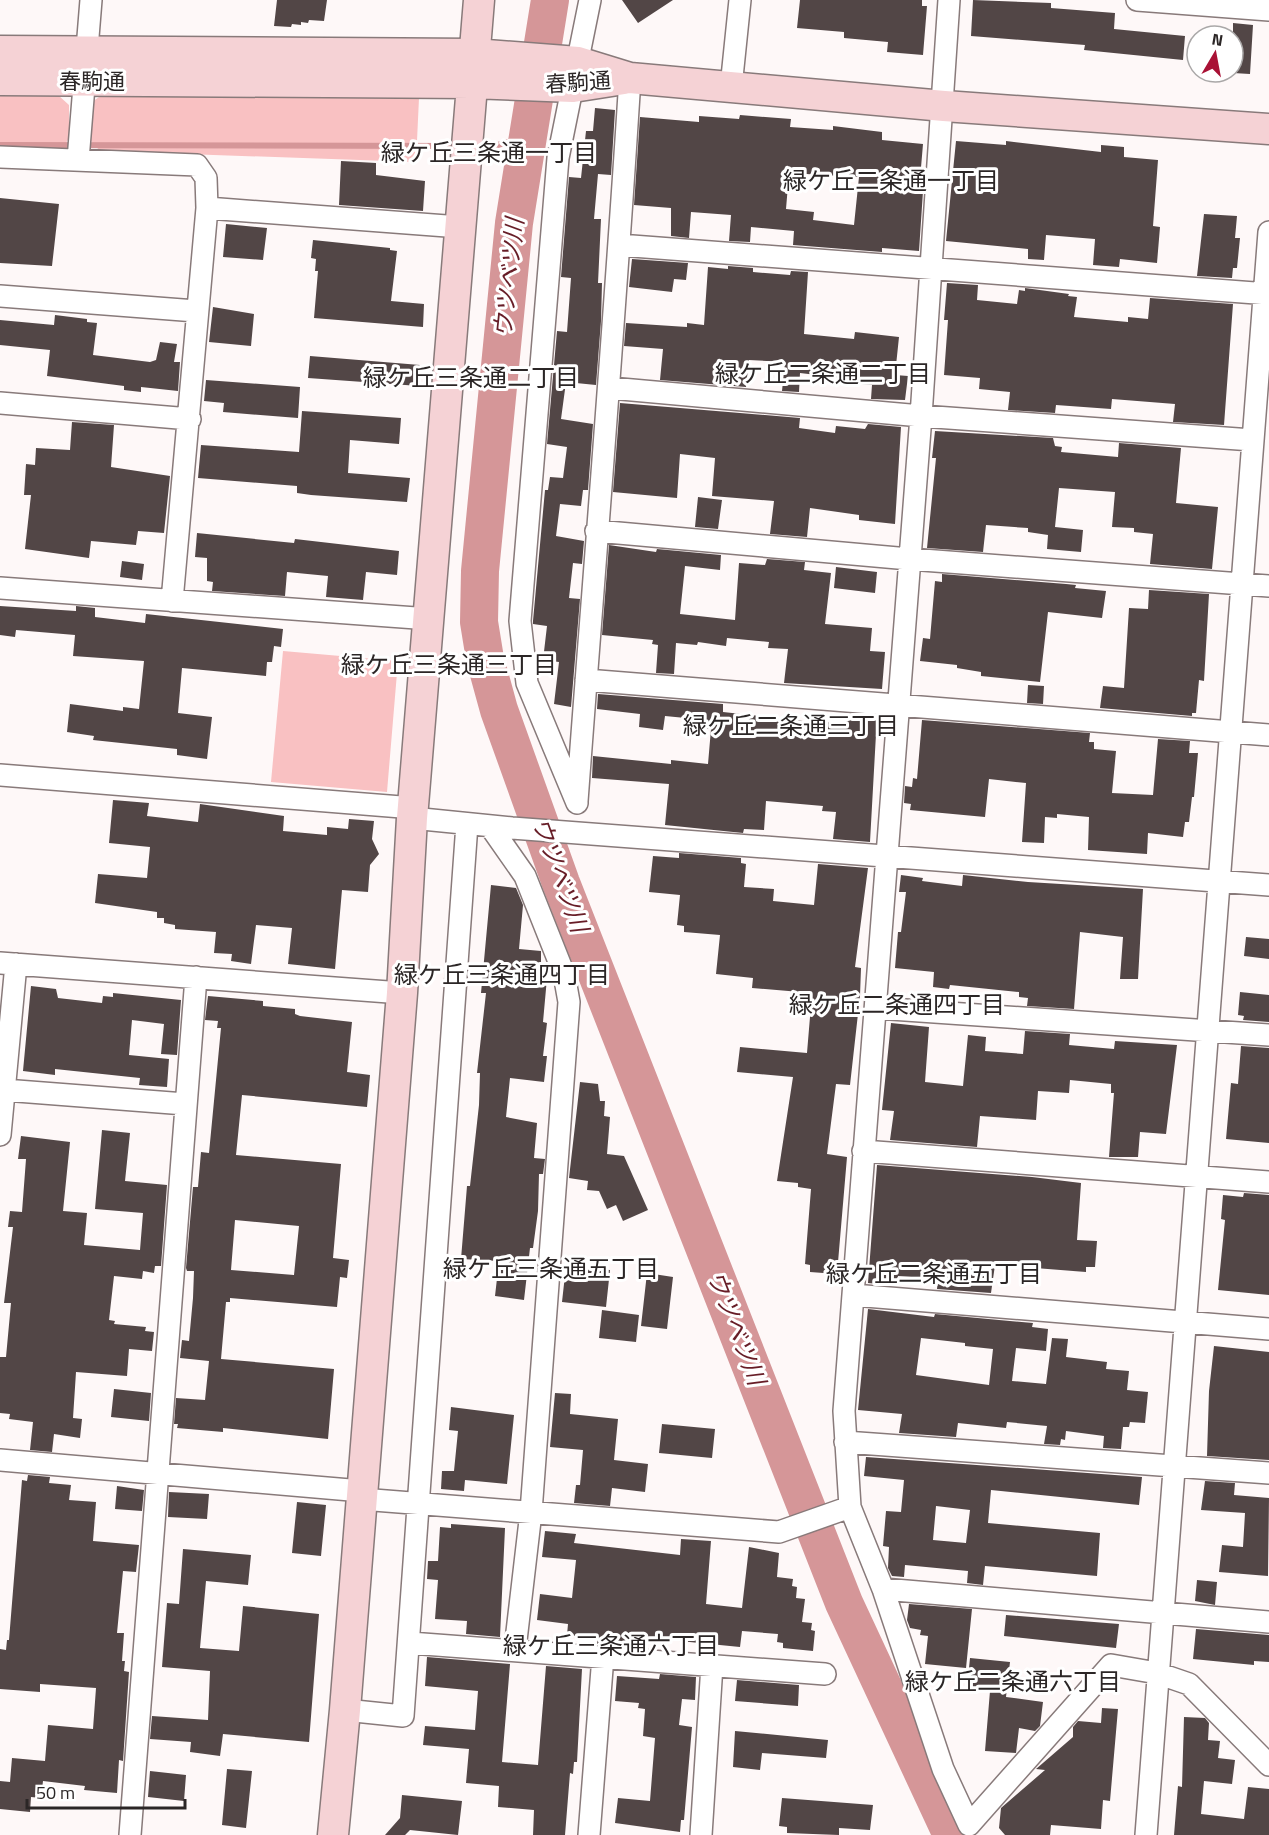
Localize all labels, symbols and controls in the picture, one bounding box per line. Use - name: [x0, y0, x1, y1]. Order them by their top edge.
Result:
- north arrow: [1185, 24, 1245, 84]
- text: N: [1210, 26, 1225, 52]
- street label: 春駒通: [544, 63, 612, 101]
- street label: 春駒通: [59, 64, 125, 98]
- district label: 緑ケ丘三条通一丁目: [381, 134, 597, 170]
- district label: 緑ケ丘二条通一丁目: [783, 162, 999, 198]
- water label: ウツベツ川: [484, 213, 532, 339]
- district label: 緑ケ丘二条通二丁目: [715, 355, 931, 391]
- district label: 緑ケ丘三条通二丁目: [363, 359, 579, 395]
- district label: 緑ケ丘三条通三丁目: [341, 646, 557, 682]
- district label: 緑ケ丘二条通三丁目: [683, 707, 899, 743]
- water label: ウツベツ川: [524, 812, 599, 940]
- district label: 緑ケ丘三条通四丁目: [394, 956, 610, 992]
- district label: 緑ケ丘二条通四丁目: [789, 986, 1005, 1022]
- district label: 緑ケ丘三条通五丁目: [443, 1250, 659, 1286]
- district label: 緑ケ丘二条通五丁目: [826, 1255, 1042, 1291]
- water label: ウツベツ川: [699, 1265, 776, 1393]
- district label: 緑ケ丘三条通六丁目: [503, 1627, 719, 1663]
- district label: 緑ケ丘二条通六丁目: [905, 1663, 1121, 1699]
- scale bar: [27, 1772, 184, 1810]
- text: 50 m: [36, 1779, 75, 1806]

